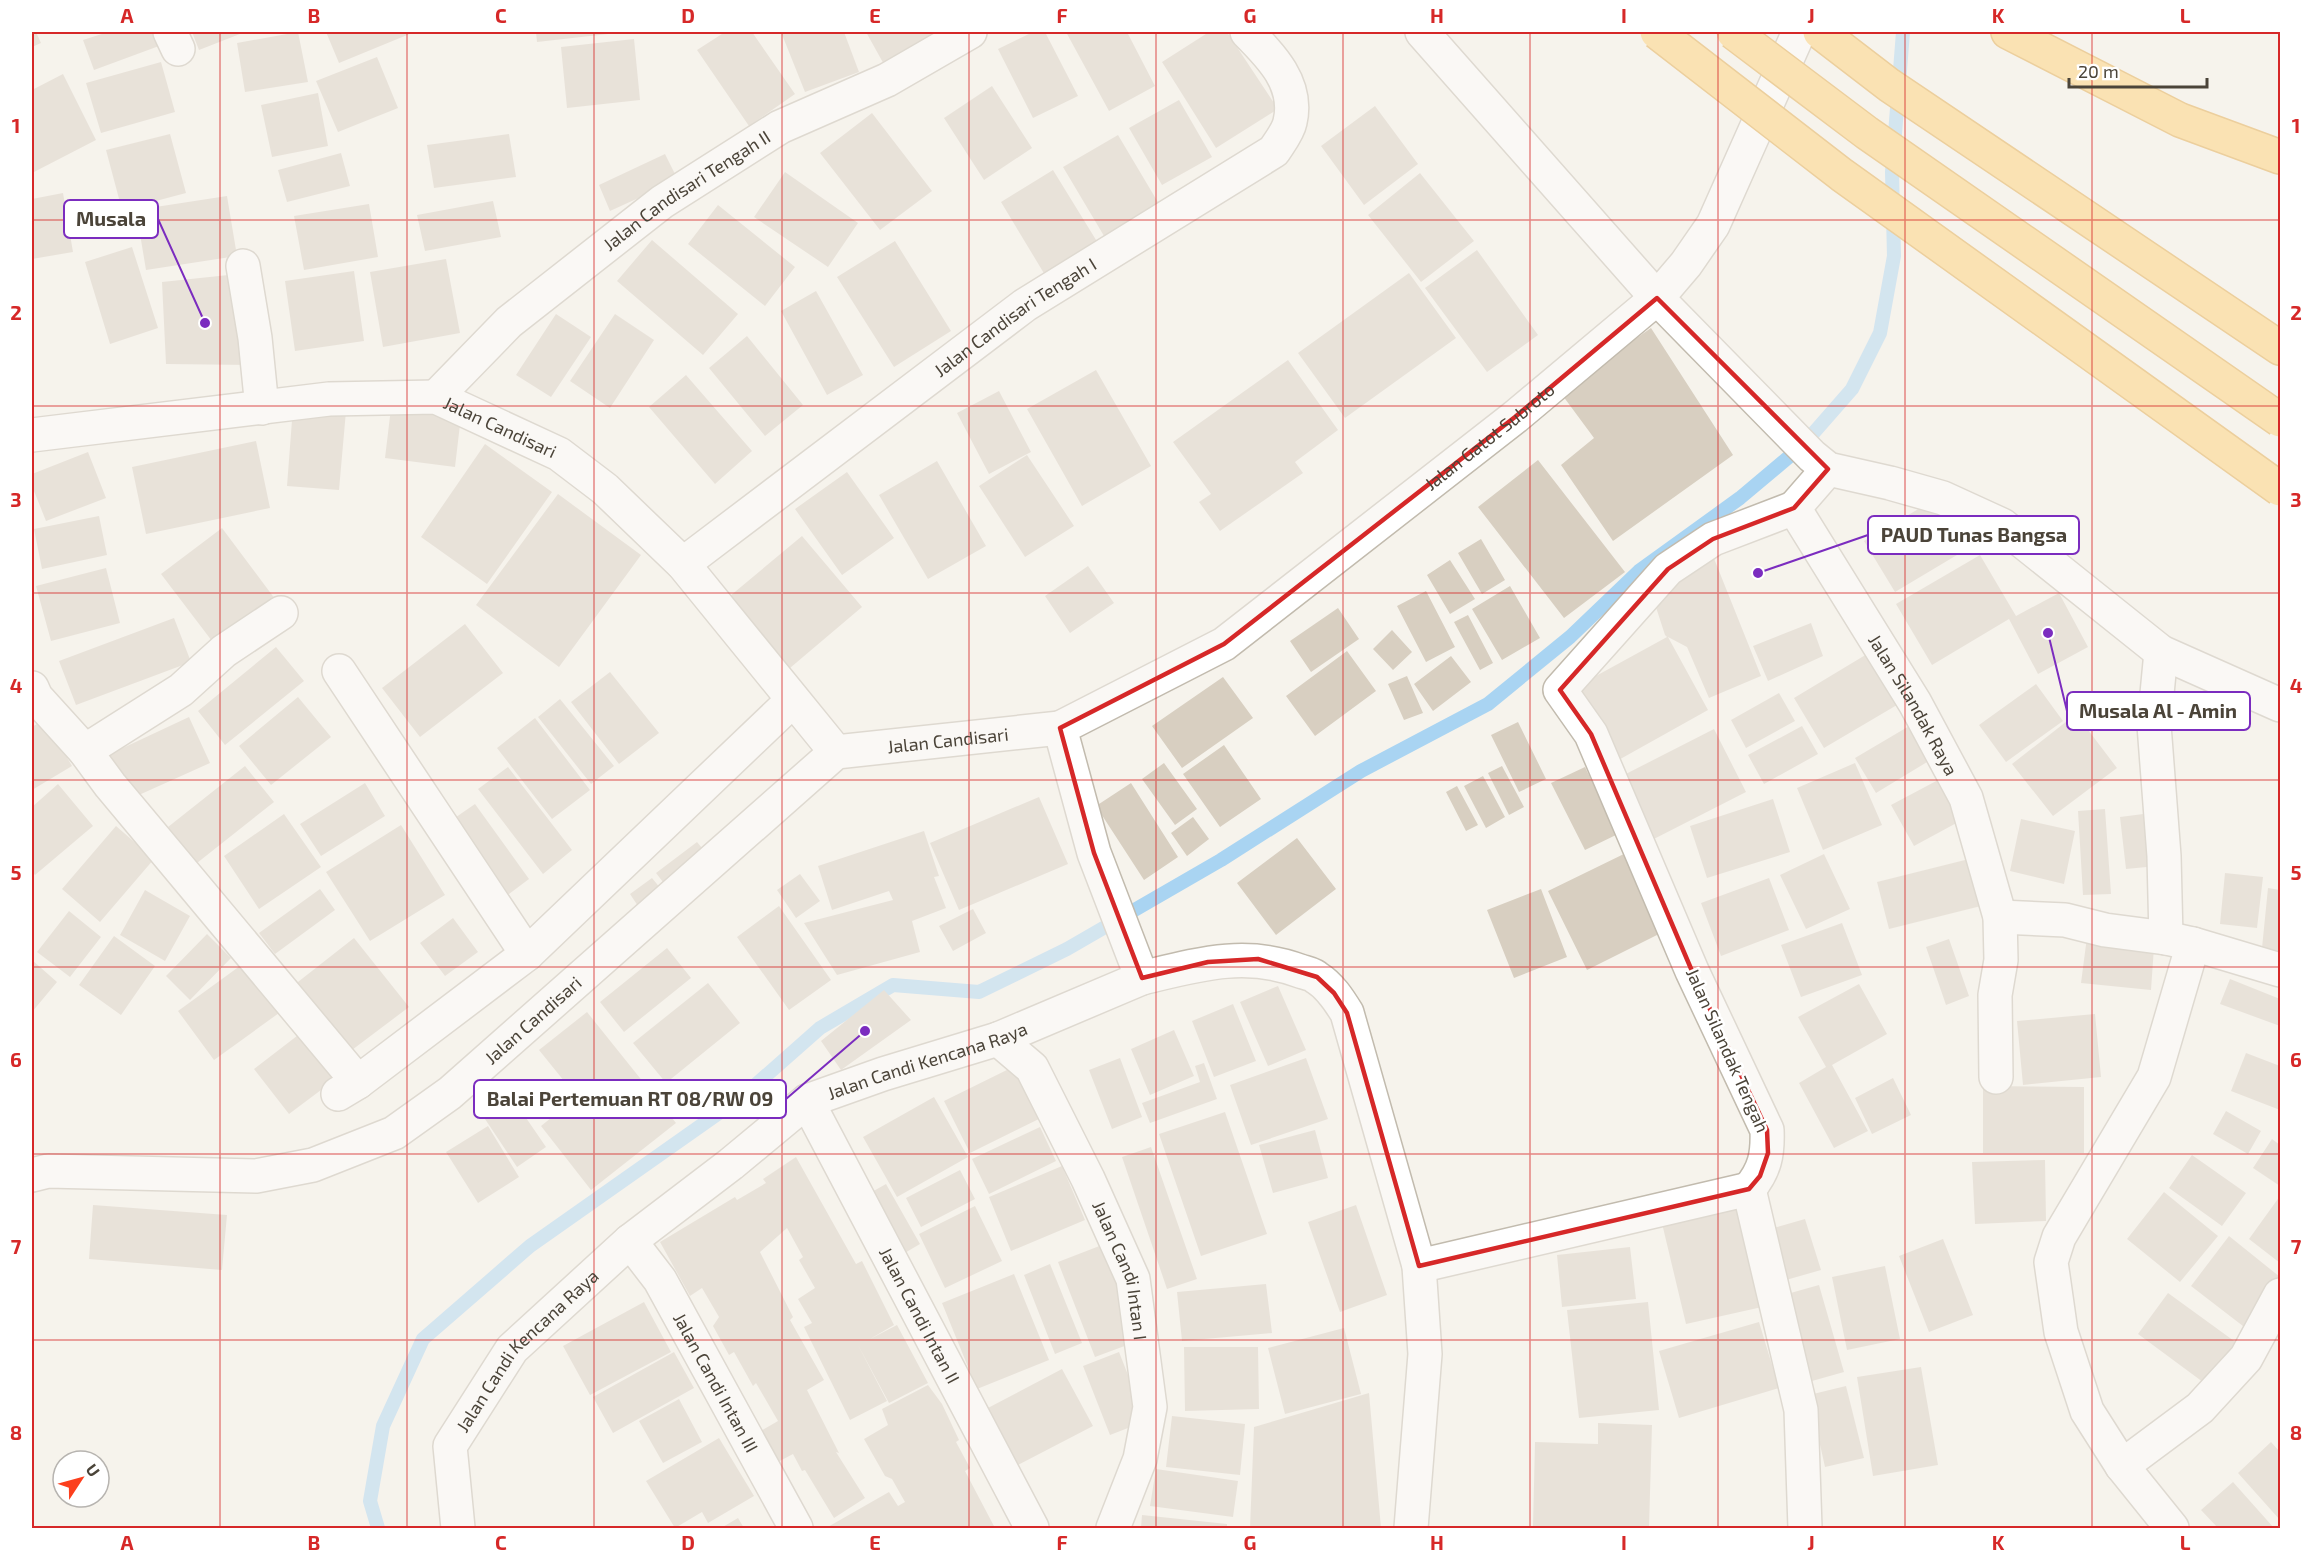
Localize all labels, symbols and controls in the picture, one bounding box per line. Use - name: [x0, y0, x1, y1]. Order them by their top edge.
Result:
- text: A: [120, 3, 134, 27]
- text: B: [308, 3, 320, 27]
- text: C: [495, 3, 507, 27]
- text: D: [681, 3, 695, 27]
- text: E: [869, 3, 881, 27]
- text: F: [1056, 3, 1068, 27]
- text: G: [1244, 3, 1256, 27]
- text: H: [1430, 3, 1444, 27]
- text: I: [1621, 3, 1627, 27]
- text: J: [1807, 3, 1815, 27]
- text: K: [1992, 3, 2005, 27]
- text: L: [2180, 3, 2191, 27]
- scale bar: [2069, 51, 2207, 89]
- text: 20 m: [2078, 60, 2119, 82]
- text: 1: [12, 113, 20, 137]
- text: 1: [2292, 113, 2300, 137]
- street label: Jalan Candisari Tengah II: [599, 125, 774, 255]
- callout: Musala: [64, 200, 158, 238]
- text: Musala: [76, 206, 146, 230]
- street label: Jalan Candisari Tengah I: [929, 253, 1100, 381]
- text: 2: [10, 300, 22, 324]
- text: 2: [2290, 300, 2302, 324]
- street label: Jalan Gatot Subroto: [1420, 378, 1559, 495]
- street label: Jalan Candisari: [440, 391, 560, 462]
- text: 3: [10, 487, 22, 511]
- text: 3: [2290, 487, 2302, 511]
- callout: PAUD Tunas Bangsa: [1868, 516, 2079, 554]
- text: PAUD Tunas Bangsa: [1881, 522, 2067, 546]
- street label: Jalan Silandak Raya: [1864, 630, 1963, 779]
- text: 4: [10, 673, 23, 697]
- text: 4: [2290, 673, 2303, 697]
- callout: Musala Al - Amin: [2067, 692, 2250, 730]
- text: Musala Al - Amin: [2079, 698, 2237, 722]
- street label: Jalan Candisari: [886, 723, 1010, 757]
- text: 5: [10, 860, 22, 884]
- text: 5: [2290, 860, 2302, 884]
- street label: Jalan Silandak Tengah: [1682, 964, 1774, 1136]
- street label: Jalan Candisari: [480, 971, 586, 1068]
- street label: Jalan Candi Kencana Raya: [824, 1017, 1030, 1104]
- text: 6: [10, 1047, 22, 1071]
- text: 6: [2290, 1047, 2302, 1071]
- callout: Balai Pertemuan RT 08/RW 09: [474, 1080, 786, 1118]
- text: Balai Pertemuan RT 08/RW 09: [487, 1086, 773, 1110]
- street label: Jalan Candi Intan I: [1088, 1197, 1152, 1341]
- text: 7: [11, 1234, 22, 1258]
- text: 7: [2291, 1234, 2302, 1258]
- street label: Jalan Candi Intan II: [875, 1243, 965, 1387]
- street label: Jalan Candi Kencana Raya: [451, 1265, 603, 1436]
- street label: Jalan Candi Intan III: [669, 1309, 763, 1456]
- text: 8: [10, 1420, 22, 1444]
- text: 8: [2290, 1420, 2302, 1444]
- north arrow: [51, 1449, 111, 1509]
- text: U: [83, 1460, 104, 1480]
- text: A: [120, 1530, 134, 1554]
- text: B: [308, 1530, 320, 1554]
- text: C: [495, 1530, 507, 1554]
- text: D: [681, 1530, 695, 1554]
- text: E: [869, 1530, 881, 1554]
- text: F: [1056, 1530, 1068, 1554]
- text: G: [1244, 1530, 1256, 1554]
- text: H: [1430, 1530, 1444, 1554]
- text: I: [1621, 1530, 1627, 1554]
- text: J: [1807, 1530, 1815, 1554]
- text: K: [1992, 1530, 2005, 1554]
- text: L: [2180, 1530, 2191, 1554]

